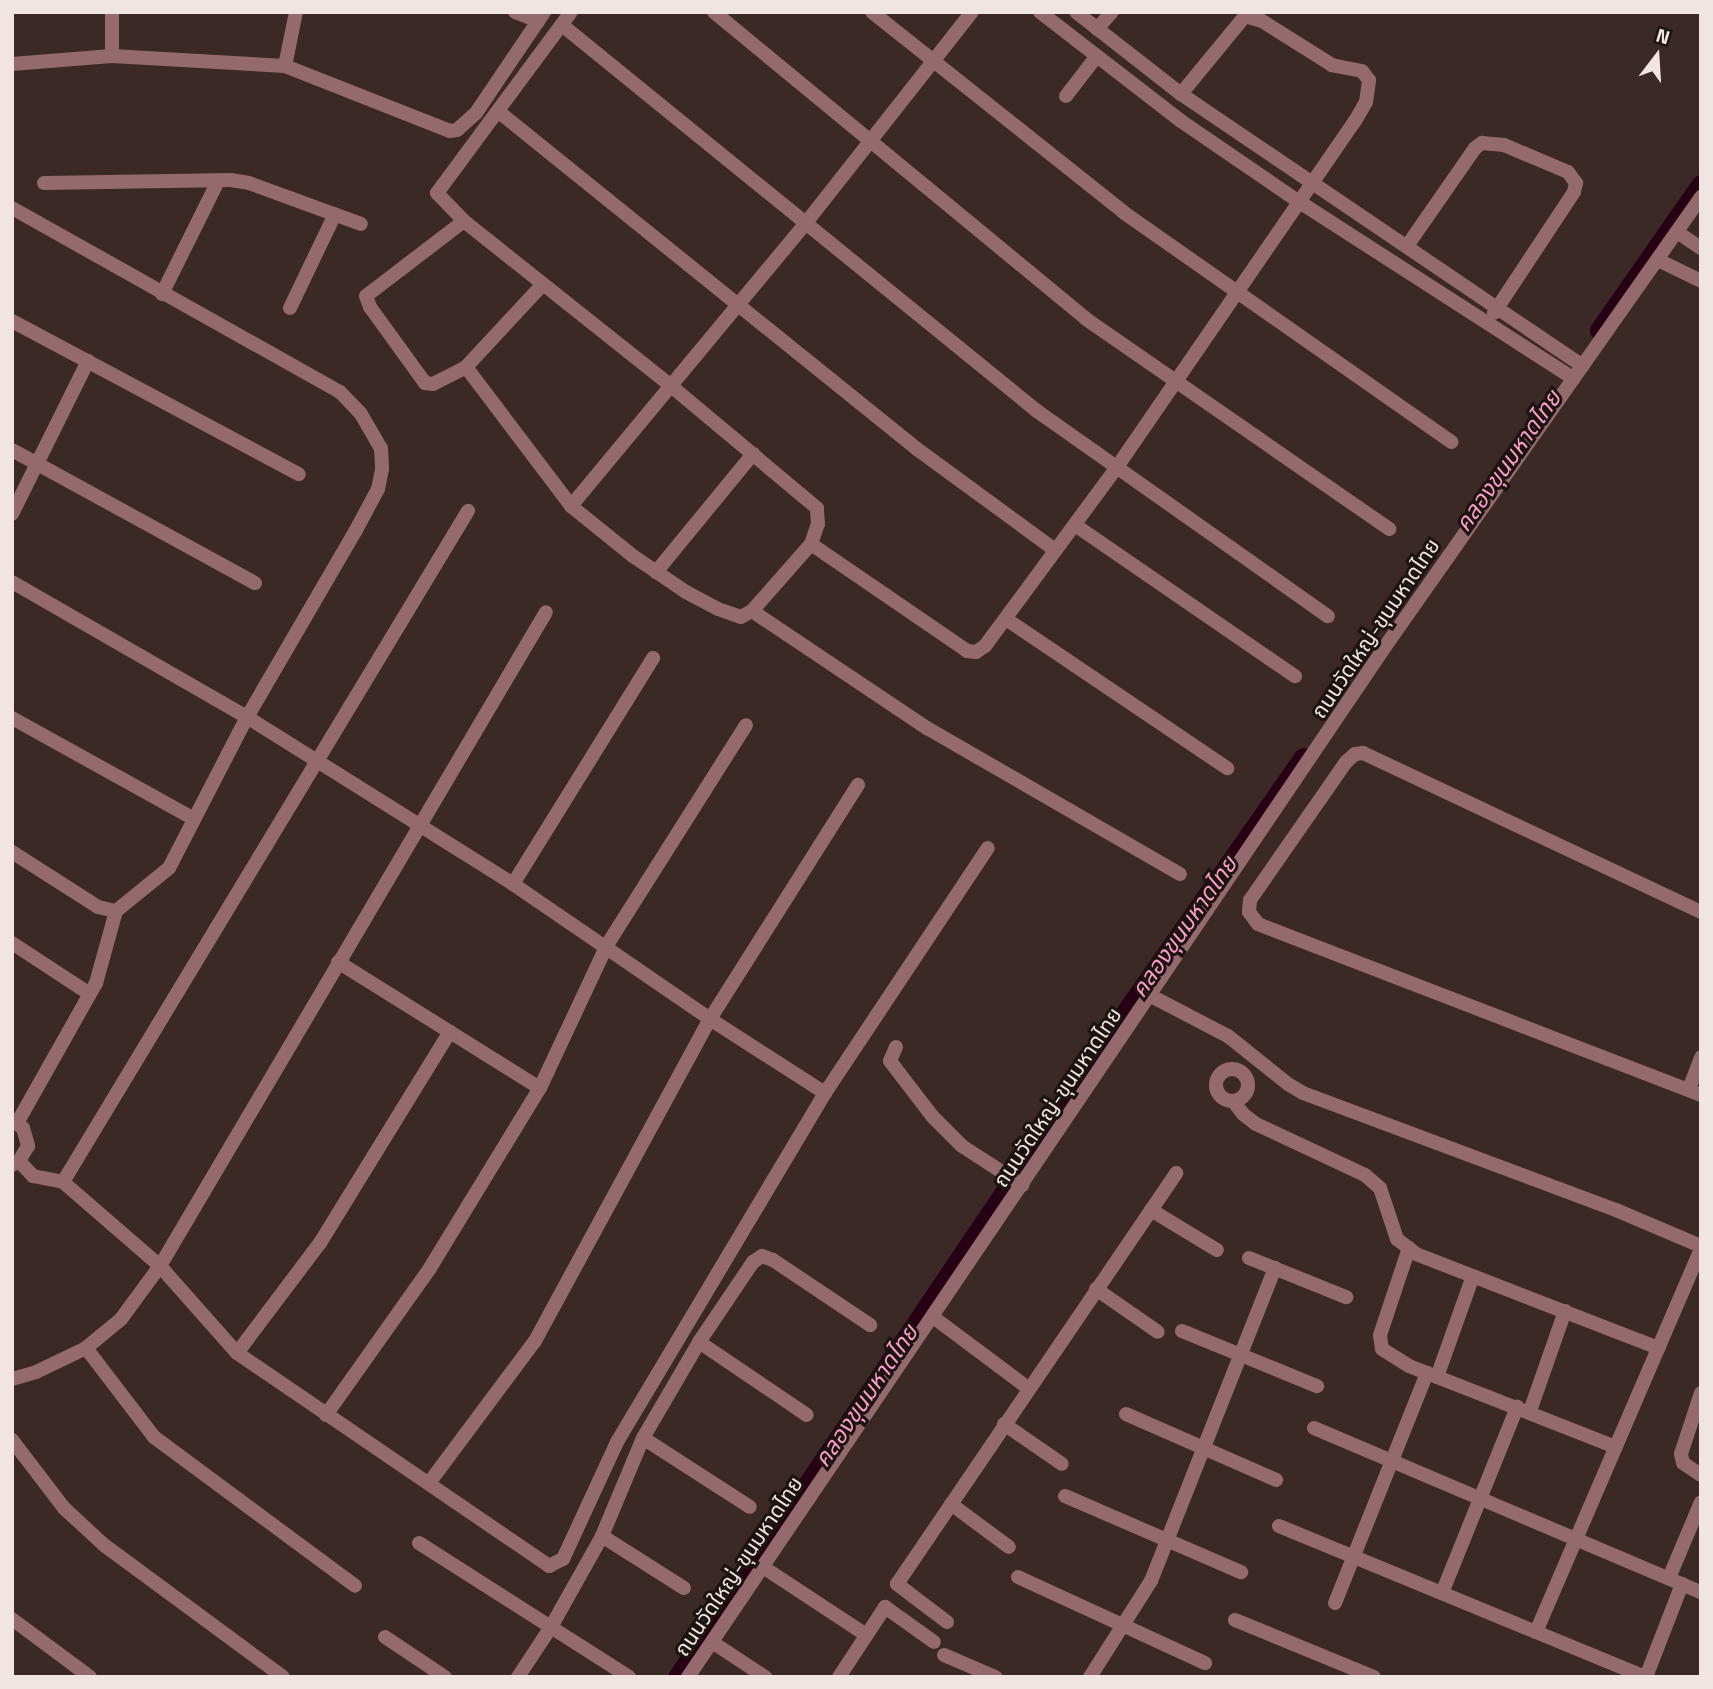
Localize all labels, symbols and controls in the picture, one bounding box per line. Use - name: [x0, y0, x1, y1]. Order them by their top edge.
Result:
- text: N: [1653, 20, 1674, 51]
- north arrow: [1622, 21, 1692, 91]
- water label: คลองขุนมหาดไทย: [1449, 385, 1567, 537]
- street label: ถนนวัดใหญ่-ขุนมหาดไทย: [1306, 533, 1444, 723]
- water label: คลองขุนมหาดไทย: [1125, 851, 1243, 1003]
- street label: ถนนวัดใหญ่-ขุนมหาดไทย: [988, 1002, 1126, 1192]
- water label: คลองขุนมหาดไทย: [808, 1320, 924, 1472]
- street label: ถนนวัดใหญ่-ขุนมหาดไทย: [669, 1471, 807, 1661]

